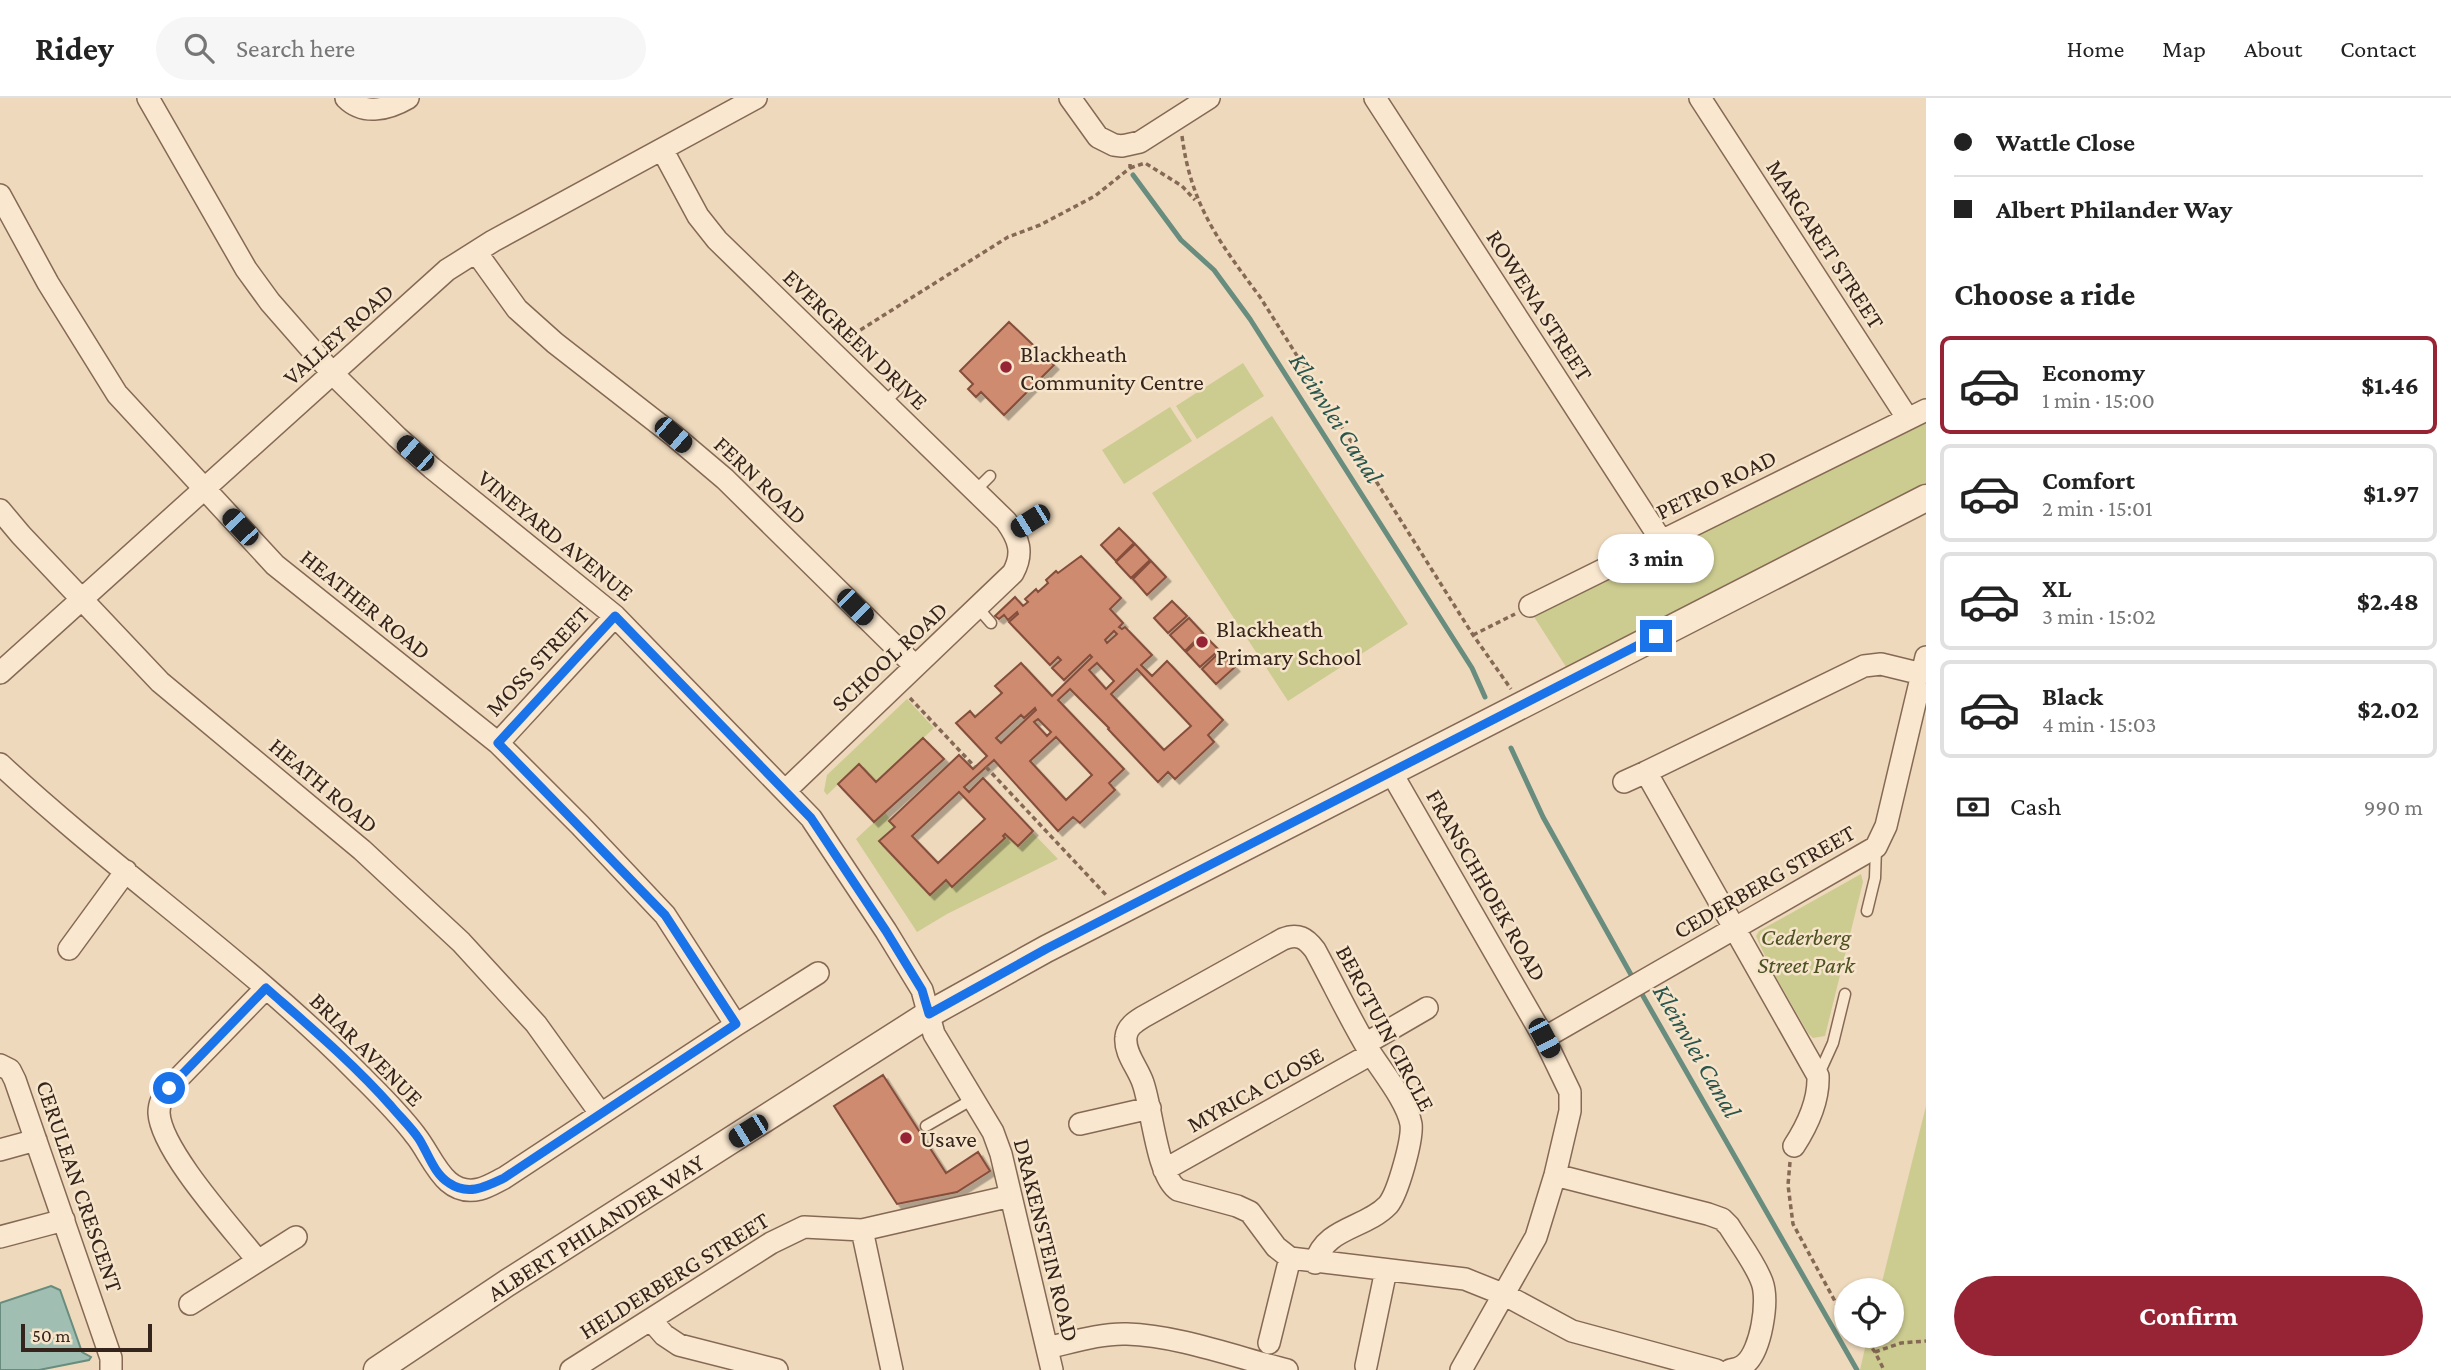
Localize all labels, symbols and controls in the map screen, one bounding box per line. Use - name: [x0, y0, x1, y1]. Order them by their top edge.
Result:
- search box: [156, 17, 646, 80]
- icon: search: [180, 29, 218, 67]
- text: Ridey: [35, 30, 114, 67]
- text: Search here: [236, 34, 355, 63]
- text: Home: [2067, 35, 2124, 62]
- text: Map: [2162, 35, 2206, 62]
- text: About: [2244, 35, 2302, 62]
- text: Contact: [2340, 35, 2416, 62]
- text: Wattle Close: [1996, 128, 2135, 157]
- street label: MARGARET STREET: [1761, 155, 1891, 333]
- text: Albert Philander Way: [1996, 195, 2233, 224]
- street label: ROWENA STREET: [1481, 225, 1599, 385]
- street label: EVERGREEN DRIVE: [778, 263, 934, 415]
- text: Choose a ride: [1954, 276, 2135, 312]
- street label: VALLEY ROAD: [277, 278, 399, 390]
- place label: Blackheath Community Centre: [1020, 340, 1204, 395]
- water label: Kleinvlei Canal: [1283, 347, 1389, 489]
- icon: car: [1958, 354, 2021, 417]
- text: Economy: [2042, 358, 2145, 387]
- marker: Blackheath Community Centre: [998, 359, 1014, 375]
- text: $1.46: [2361, 371, 2419, 400]
- text: 1 min · 15:00: [2042, 387, 2155, 413]
- car: [651, 413, 696, 457]
- street label: FERN ROAD: [709, 430, 813, 530]
- car: [393, 431, 438, 475]
- street label: PETRO ROAD: [1651, 443, 1781, 525]
- icon: car: [1958, 462, 2021, 525]
- street label: VINEYARD AVENUE: [473, 464, 639, 606]
- text: Comfort: [2042, 466, 2135, 495]
- text: $1.97: [2363, 479, 2419, 508]
- text: 2 min · 15:01: [2042, 495, 2153, 521]
- car: [1007, 501, 1054, 541]
- car: [218, 504, 263, 550]
- callout: 3 min: [1598, 534, 1714, 584]
- street label: HEATHER ROAD: [295, 543, 437, 665]
- text: 3 min: [1628, 545, 1684, 571]
- icon: car: [1958, 570, 2021, 633]
- text: XL: [2042, 574, 2071, 603]
- car: [833, 585, 878, 629]
- text: $2.48: [2357, 587, 2419, 616]
- street label: SCHOOL ROAD: [826, 596, 952, 716]
- street label: MOSS STREET: [480, 601, 594, 721]
- text: 3 min · 15:02: [2042, 603, 2156, 629]
- place label: Blackheath Primary School: [1216, 615, 1361, 670]
- route end: [1640, 620, 1672, 652]
- marker: Blackheath Primary School: [1194, 634, 1210, 650]
- icon: car: [1958, 678, 2021, 741]
- text: Black: [2042, 682, 2103, 711]
- text: $2.02: [2357, 695, 2419, 724]
- text: 4 min · 15:03: [2042, 711, 2157, 737]
- street label: HEATH ROAD: [264, 732, 384, 838]
- street label: FRANSCHHOEK ROAD: [1421, 784, 1553, 986]
- icon: cash: [1954, 788, 1992, 826]
- text: Cash: [2010, 792, 2061, 821]
- text: 990 m: [2364, 794, 2423, 820]
- street label: CEDERBERG STREET: [1668, 818, 1860, 944]
- park label: Cederberg Street Park: [1757, 923, 1856, 978]
- street label: BERGTUIN CIRCLE: [1331, 940, 1441, 1116]
- water label: Kleinvlei Canal: [1647, 979, 1747, 1123]
- street label: BRIAR AVENUE: [305, 987, 429, 1111]
- car: [1525, 1015, 1564, 1061]
- street label: MYRICA CLOSE: [1182, 1040, 1328, 1138]
- route start: [153, 1072, 185, 1104]
- street label: CERULEAN CRESCENT: [31, 1076, 129, 1296]
- car: [725, 1111, 772, 1151]
- place label: Usave: [920, 1125, 977, 1152]
- marker: Usave: [898, 1130, 914, 1146]
- street label: DRAKENSTEIN ROAD: [1009, 1136, 1085, 1344]
- street label: ALBERT PHILANDER WAY: [482, 1148, 709, 1306]
- street label: HELDERBERG STREET: [574, 1206, 774, 1344]
- button: Confirm: [1954, 1276, 2423, 1356]
- map controls: [1834, 1278, 1904, 1348]
- button: locate: [1834, 1278, 1904, 1348]
- scale bar: [21, 1321, 152, 1353]
- text: 50 m: [32, 1325, 71, 1346]

